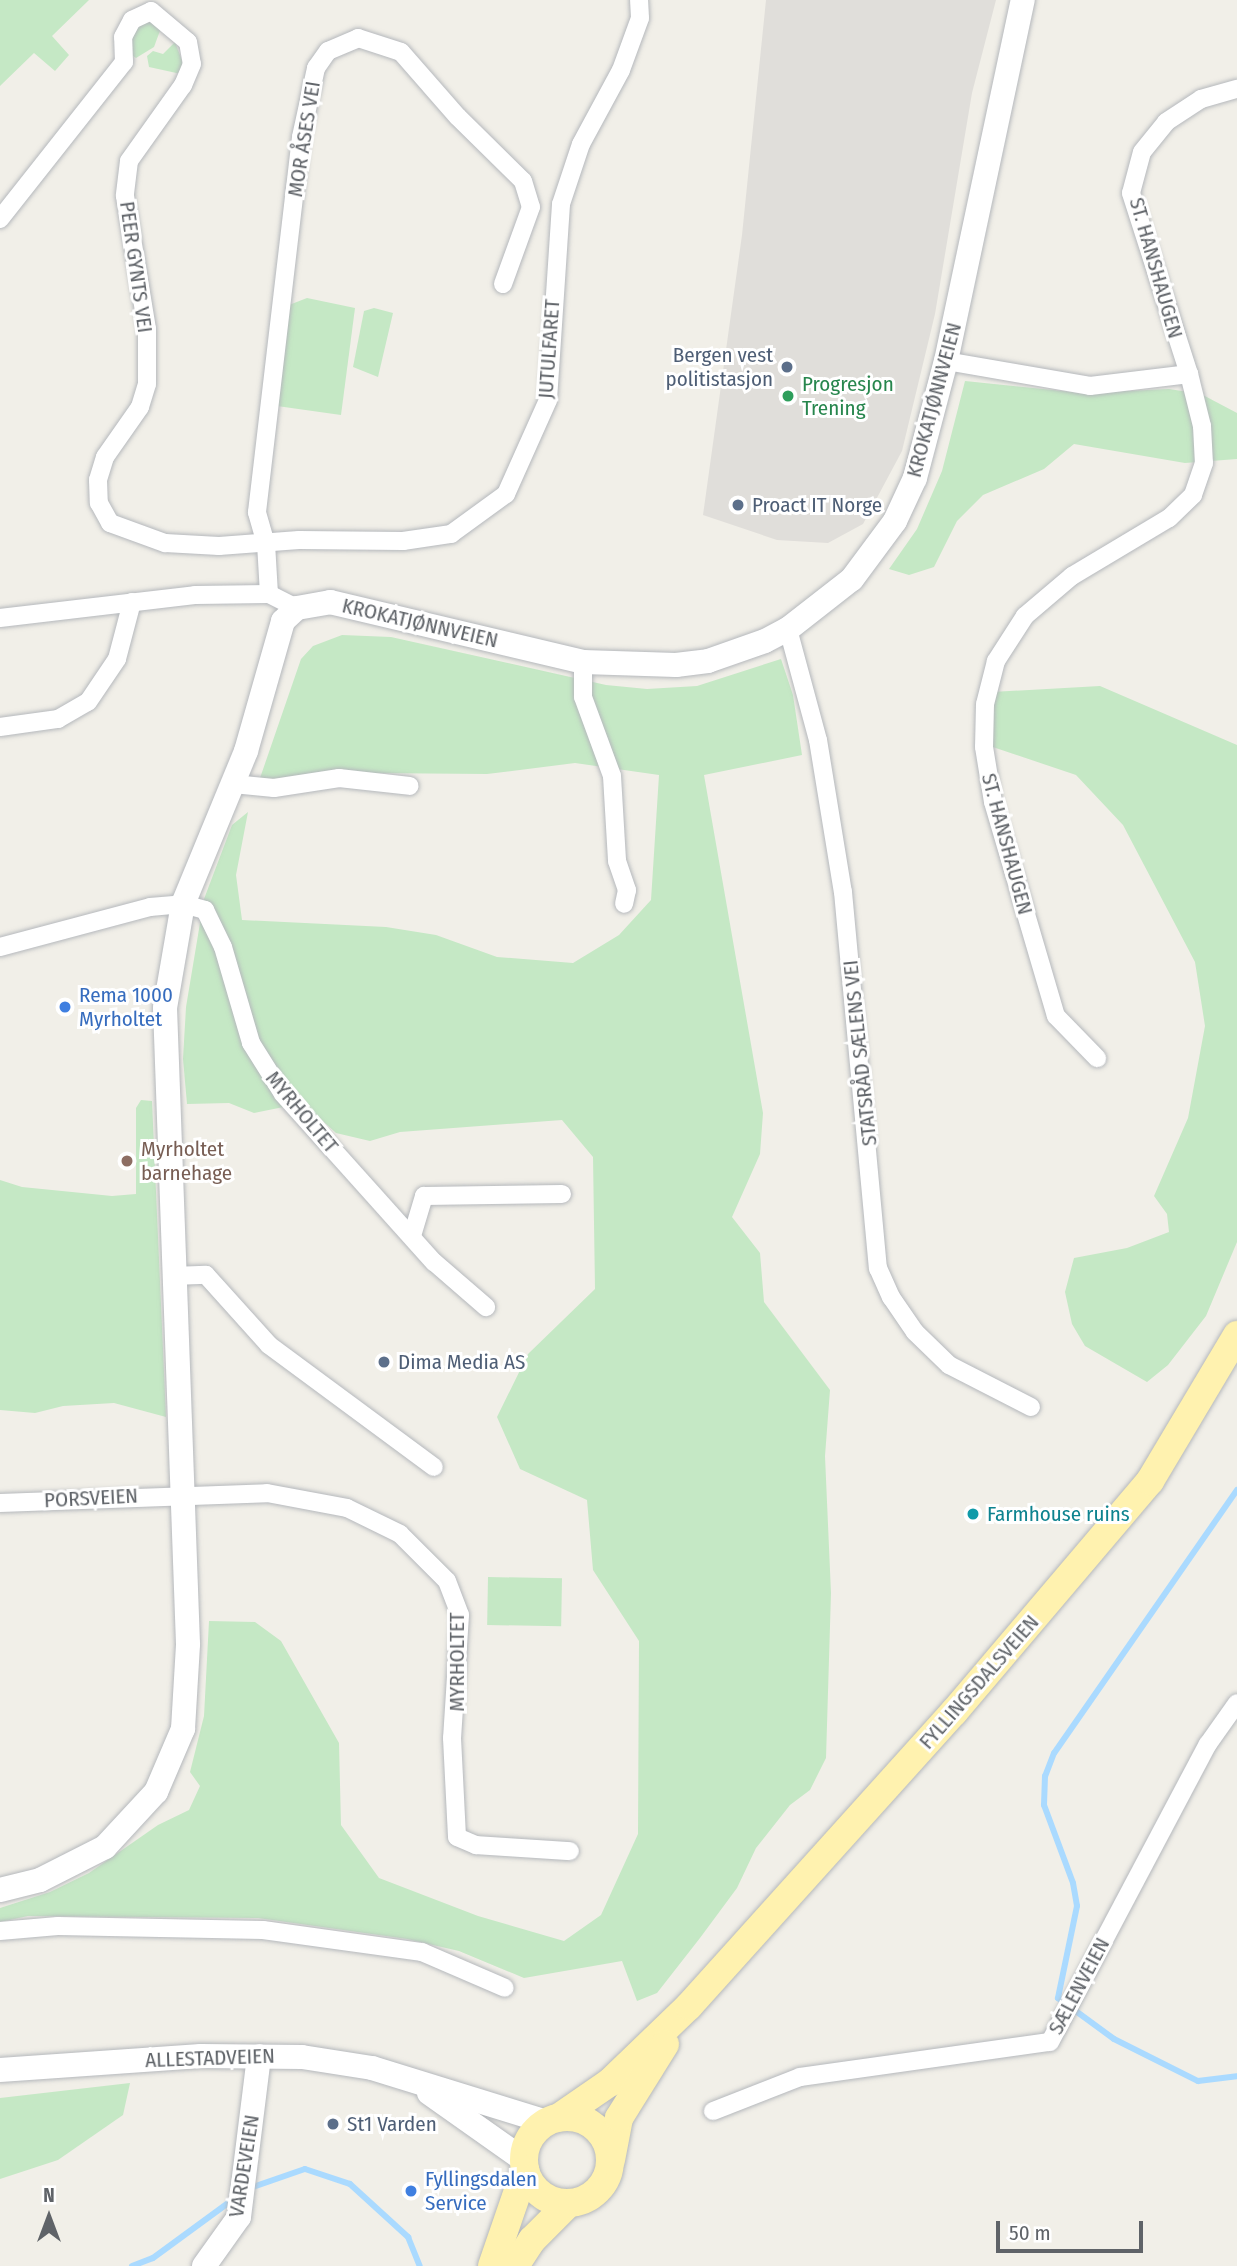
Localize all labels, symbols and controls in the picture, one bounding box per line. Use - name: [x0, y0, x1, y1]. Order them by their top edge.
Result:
- street label: MOR ÅSES VEI: [282, 79, 326, 199]
- street label: ST. HANSHAUGEN: [1124, 195, 1188, 341]
- street label: PEER GYNTS VEI: [114, 200, 158, 334]
- street label: JUTULFARET: [533, 298, 565, 400]
- street label: KROKATJØNNVEIEN: [901, 320, 967, 480]
- place label: Bergen vest politistasjon: [666, 342, 773, 392]
- marker: Bergen vest politistasjon: [779, 359, 795, 375]
- place label: Progresjon Trening: [802, 371, 894, 421]
- marker: Progresjon Trening: [780, 388, 796, 404]
- place label: Proact IT Norge: [752, 492, 882, 518]
- marker: Proact IT Norge: [730, 497, 746, 513]
- street label: KROKATJØNNVEIEN: [340, 593, 500, 653]
- street label: ST. HANSHAUGEN: [976, 771, 1038, 917]
- street label: STATSRÅD SÆLENS VEI: [838, 959, 882, 1147]
- place label: Rema 1000 Myrholtet: [79, 982, 173, 1032]
- marker: Rema 1000 Myrholtet: [57, 999, 73, 1015]
- street label: MYRHOLTET: [260, 1066, 344, 1158]
- place label: Myrholtet barnehage: [141, 1136, 232, 1186]
- marker: Myrholtet barnehage: [119, 1153, 135, 1169]
- place label: Dima Media AS: [398, 1349, 525, 1375]
- marker: Dima Media AS: [376, 1354, 392, 1370]
- street label: PORSVEIEN: [43, 1483, 139, 1513]
- place label: Farmhouse ruins: [987, 1501, 1130, 1527]
- marker: Farmhouse ruins: [965, 1506, 981, 1522]
- street label: FYLLINGSDALSVEIEN: [914, 1610, 1044, 1754]
- street label: MYRHOLTET: [444, 1612, 470, 1712]
- street label: SÆLENVEIEN: [1043, 1933, 1115, 2039]
- street label: ALLESTADVEIEN: [145, 2043, 275, 2073]
- place label: St1 Varden: [347, 2111, 437, 2137]
- street label: VARDEVEIEN: [223, 2113, 265, 2219]
- marker: St1 Varden: [325, 2116, 341, 2132]
- place label: Fyllingsdalen Service: [425, 2166, 537, 2216]
- north arrow: [14, 2182, 84, 2252]
- marker: Fyllingsdalen Service: [403, 2183, 419, 2199]
- text: N: [43, 2184, 55, 2207]
- scale bar: [999, 2206, 1146, 2250]
- text: 50 m: [1009, 2220, 1051, 2246]

